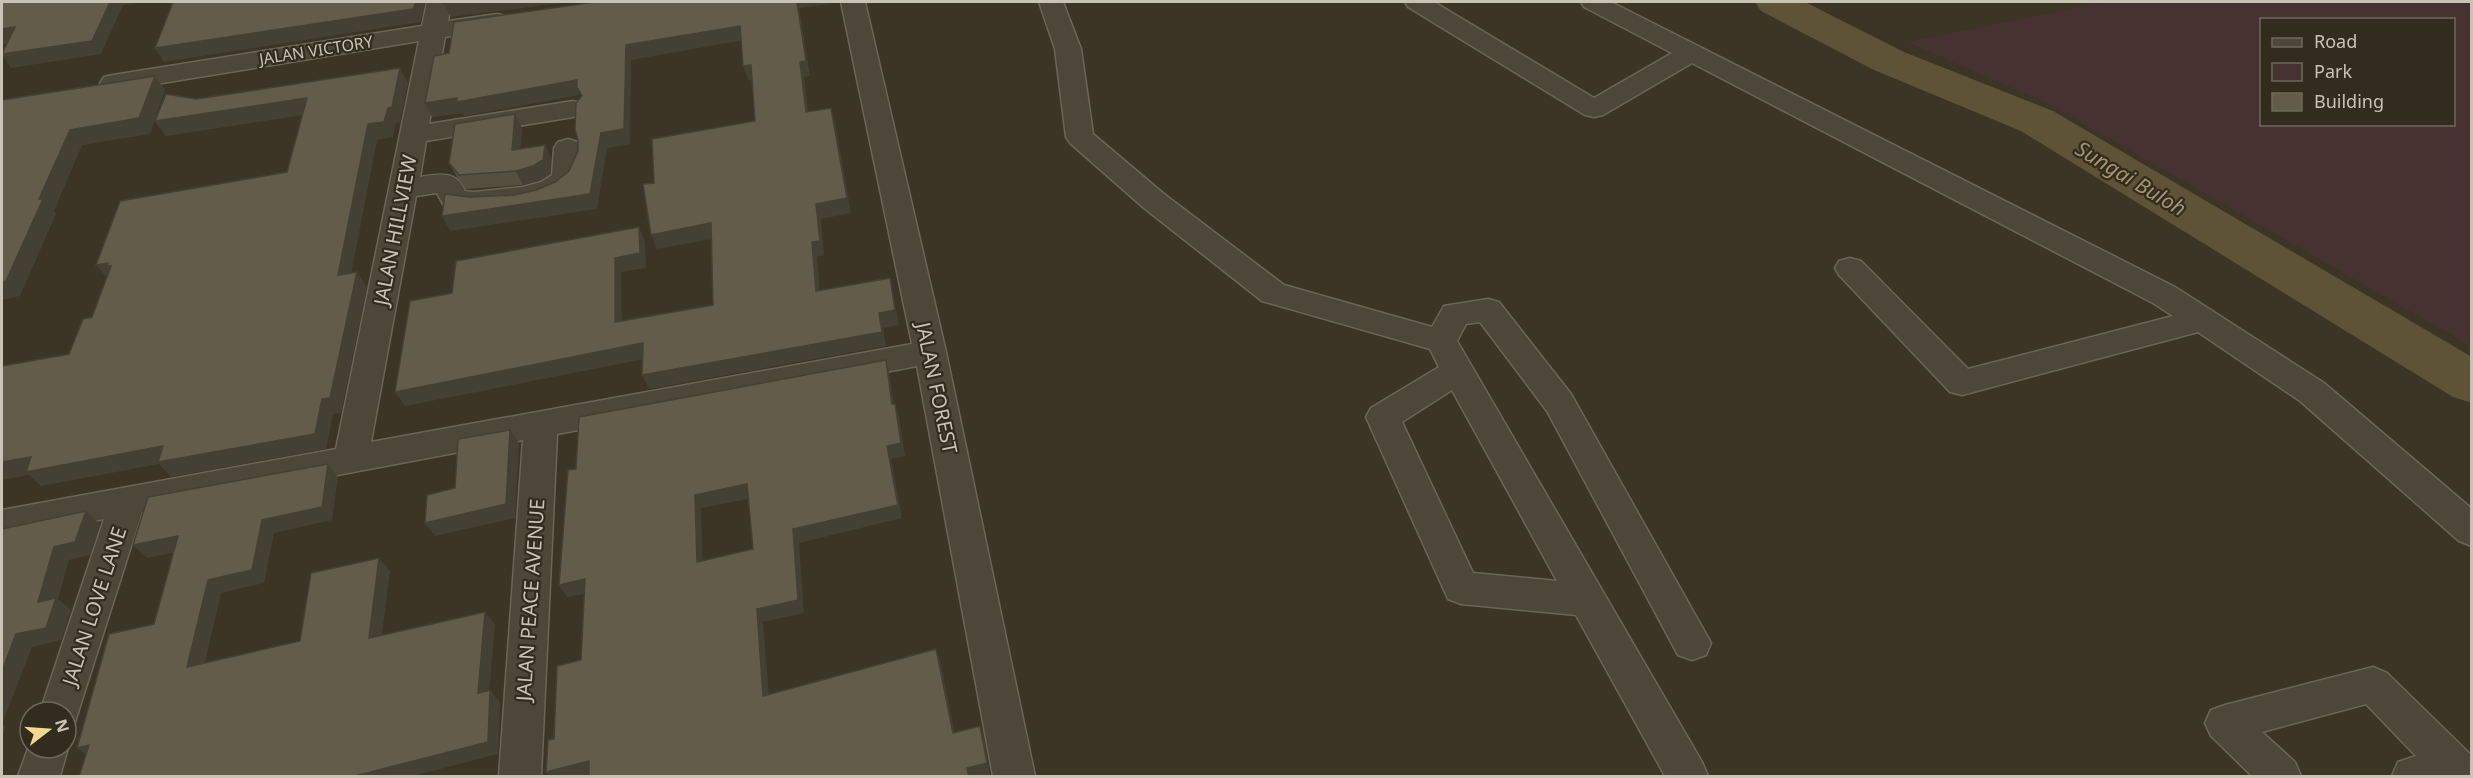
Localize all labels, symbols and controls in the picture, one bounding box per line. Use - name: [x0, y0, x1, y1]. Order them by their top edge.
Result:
- legend: [2260, 18, 2455, 126]
- text: Road: [2314, 29, 2357, 53]
- street label: JALAN VICTORY: [256, 30, 375, 70]
- text: Park: [2314, 59, 2352, 83]
- text: Building: [2314, 89, 2384, 113]
- water label: Sungai Buloh: [2071, 134, 2191, 222]
- street label: JALAN HILLVIEW: [367, 152, 423, 309]
- street label: JALAN FOREST: [909, 318, 964, 456]
- street label: JALAN PEACE AVENUE: [509, 498, 551, 704]
- street label: JALAN LOVE LANE: [55, 523, 132, 691]
- north arrow: [18, 700, 78, 760]
- text: N: [50, 716, 75, 735]

